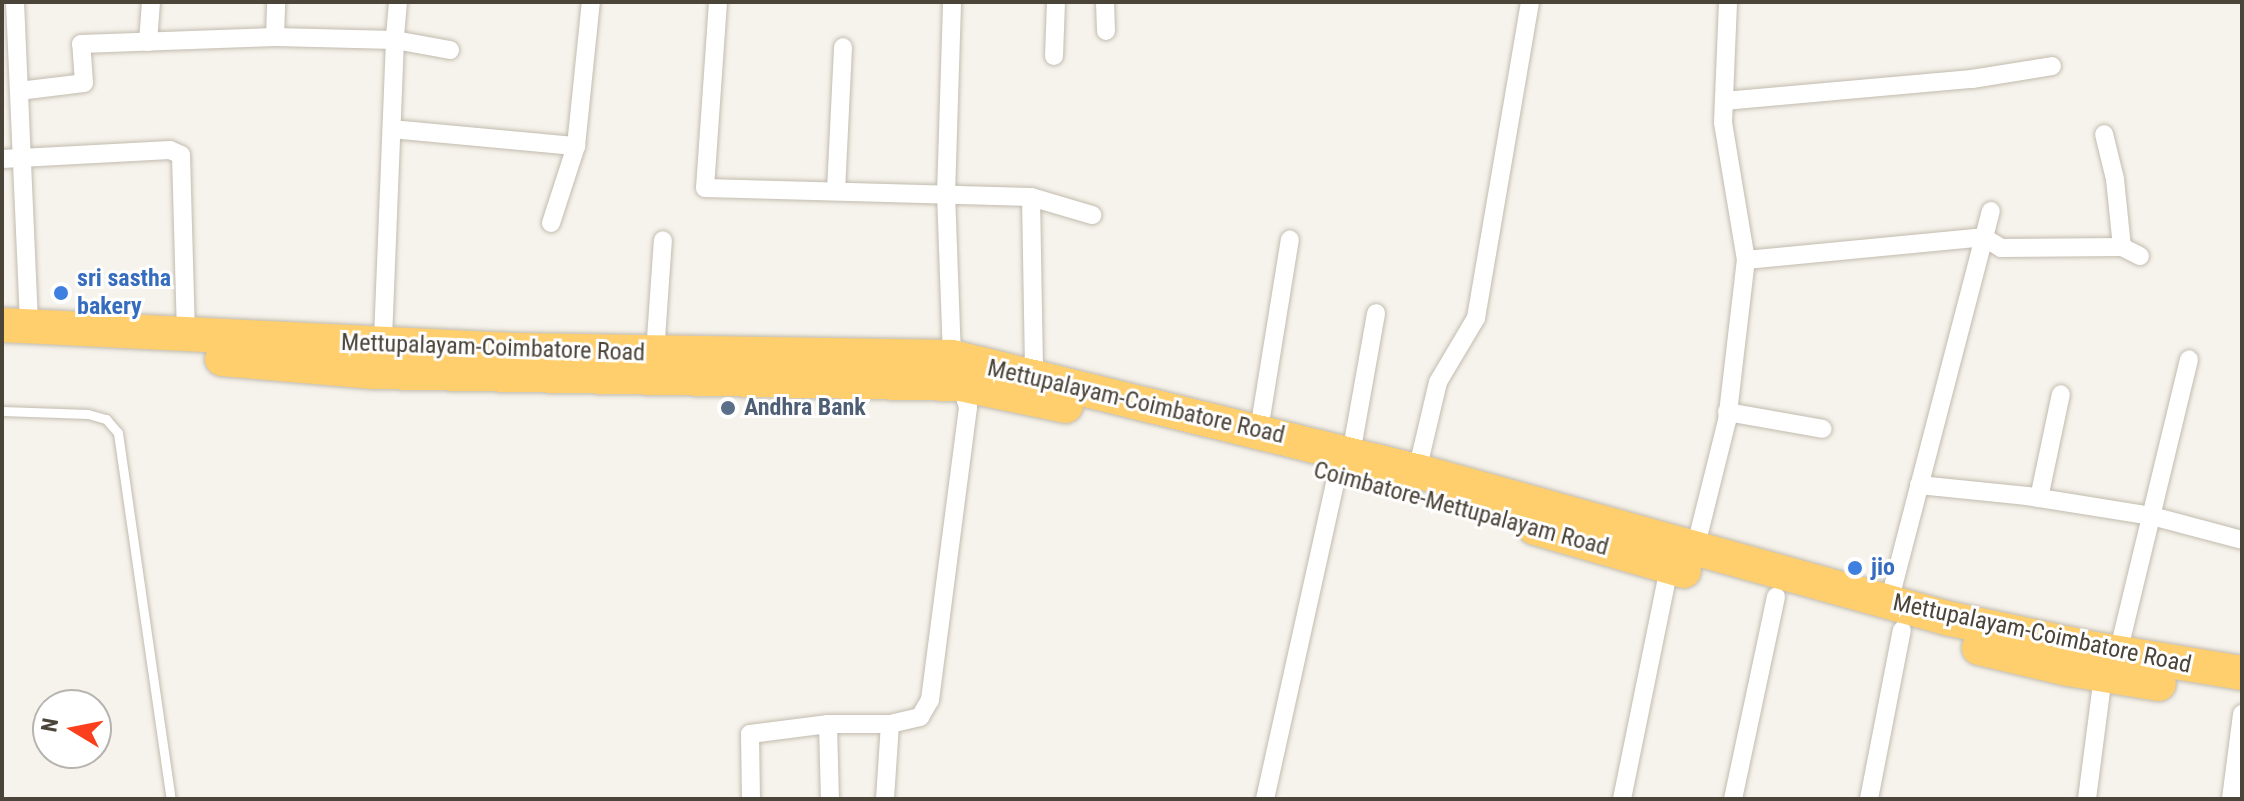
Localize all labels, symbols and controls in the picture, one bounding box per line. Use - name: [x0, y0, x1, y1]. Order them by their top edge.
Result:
- place label: sri sastha bakery: [77, 265, 171, 321]
- marker: sri sastha bakery: [52, 284, 70, 302]
- street label: Mettupalayam-Coimbatore Road: [340, 328, 646, 368]
- street label: Mettupalayam-Coimbatore Road: [985, 354, 1287, 450]
- place label: Andhra Bank: [744, 394, 866, 422]
- marker: Andhra Bank: [719, 399, 737, 417]
- street label: Coimbatore-Mettupalayam Road: [1310, 456, 1612, 562]
- place label: jio: [1871, 554, 1895, 582]
- marker: jio: [1846, 559, 1864, 577]
- street label: Mettupalayam-Coimbatore Road: [1890, 588, 2194, 680]
- north arrow: [32, 689, 112, 769]
- text: N: [36, 716, 63, 734]

